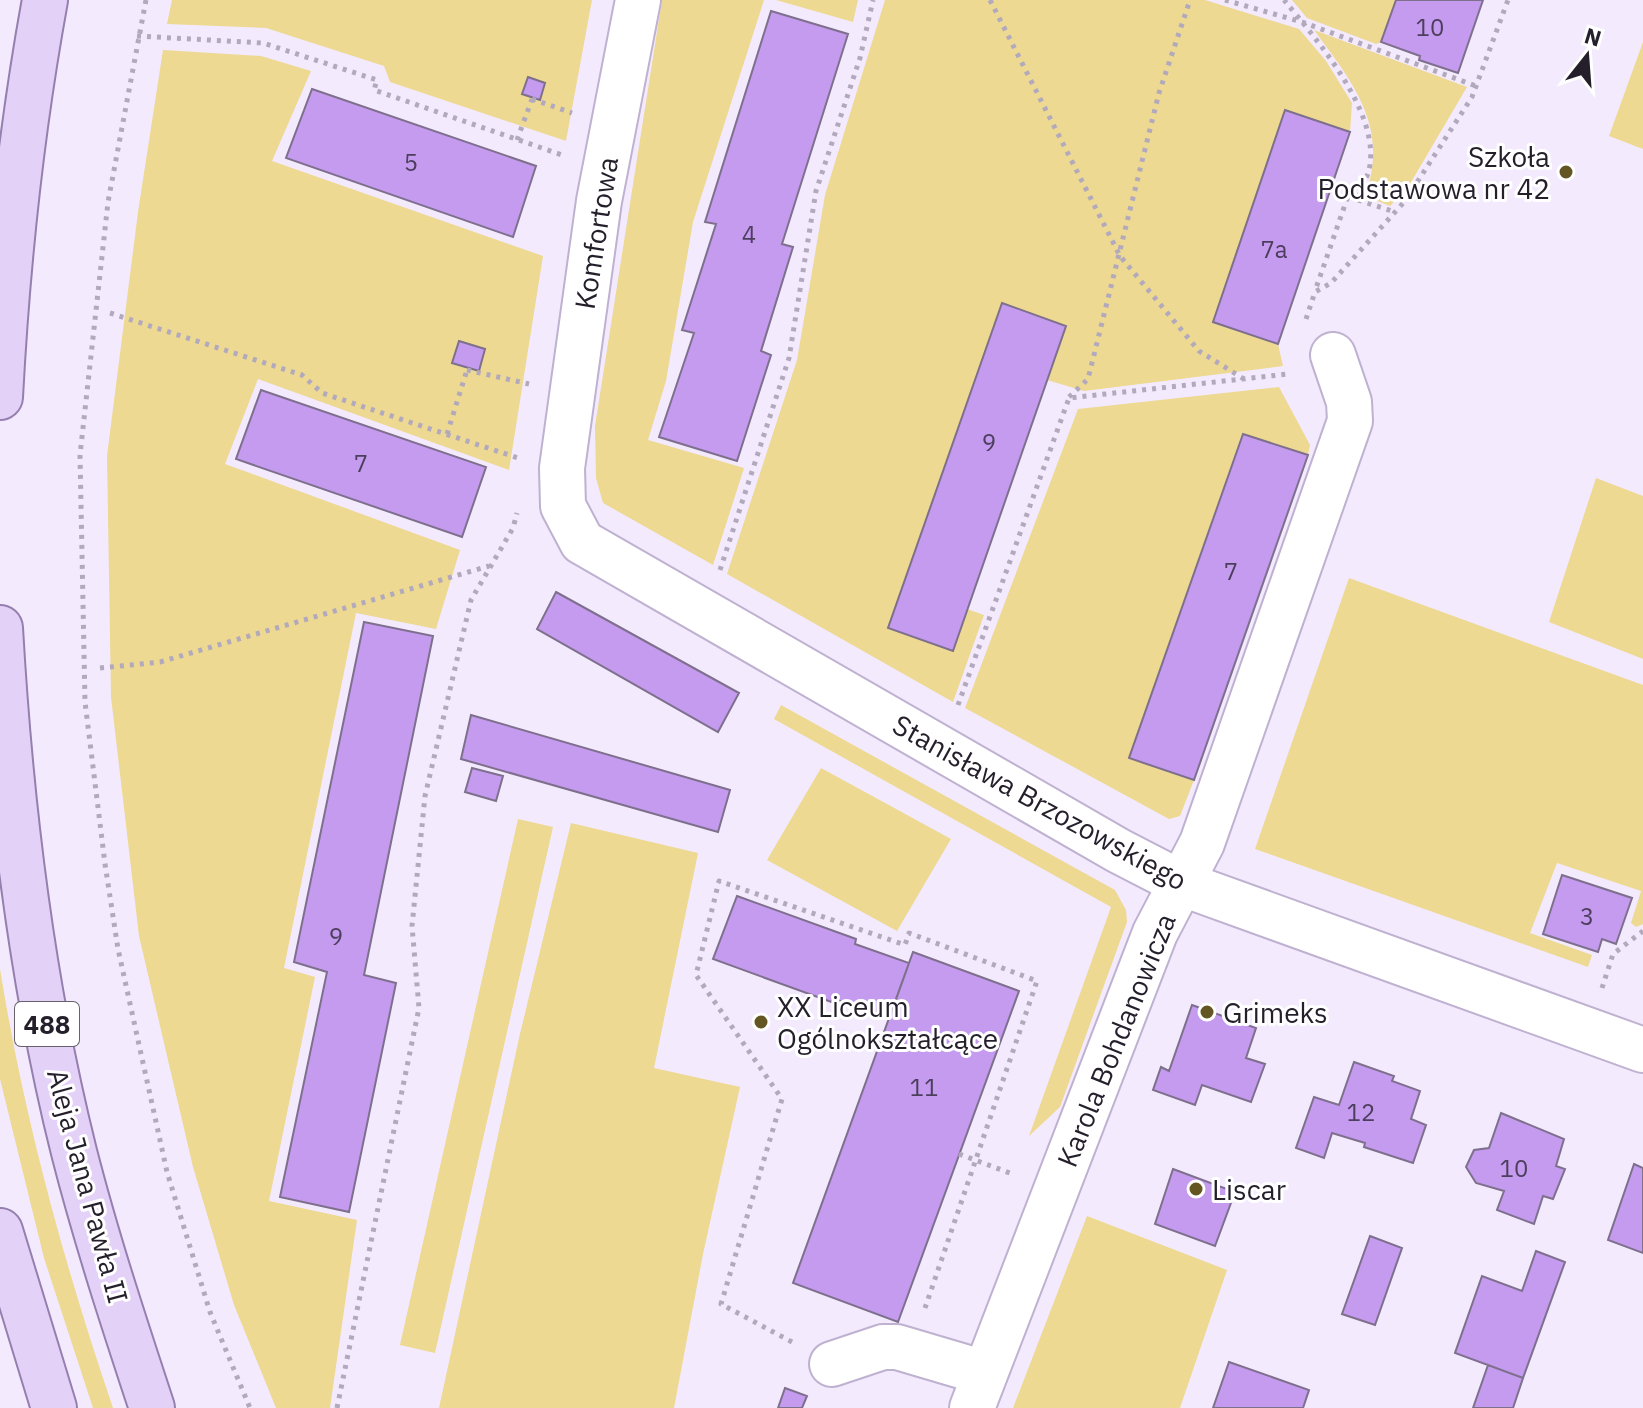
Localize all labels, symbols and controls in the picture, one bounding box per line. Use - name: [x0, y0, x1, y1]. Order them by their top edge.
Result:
- house number: 10: [1416, 11, 1444, 43]
- north arrow: [1547, 16, 1627, 96]
- text: N: [1581, 20, 1605, 53]
- place label: Szkoła Podstawowa nr 42: [1317, 138, 1550, 207]
- house number: 5: [404, 146, 418, 178]
- street label: Komfortowa: [566, 154, 626, 312]
- marker: Szkoła Podstawowa nr 42: [1557, 163, 1575, 181]
- house number: 4: [742, 218, 756, 250]
- house number: 7a: [1260, 233, 1288, 265]
- house number: 9: [982, 426, 996, 458]
- house number: 7: [354, 447, 368, 479]
- house number: 7: [1224, 555, 1238, 587]
- street label: Stanisława Brzozowskiego: [886, 706, 1194, 898]
- house number: 3: [1580, 900, 1594, 932]
- street label: Karola Bohdanowicza: [1048, 908, 1184, 1172]
- house number: 9: [329, 920, 343, 952]
- place label: XX Liceum Ogólnokształcące: [777, 988, 998, 1057]
- place label: Grimeks: [1223, 994, 1328, 1031]
- road number: 488: [15, 1002, 79, 1046]
- marker: Grimeks: [1198, 1003, 1216, 1021]
- marker: XX Liceum Ogólnokształcące: [752, 1013, 770, 1031]
- street label: Aleja Jana Pawła II: [39, 1065, 137, 1307]
- house number: 11: [910, 1071, 938, 1103]
- house number: 12: [1347, 1096, 1375, 1128]
- house number: 10: [1500, 1152, 1528, 1184]
- place label: Liscar: [1212, 1171, 1286, 1208]
- marker: Liscar: [1187, 1180, 1205, 1198]

